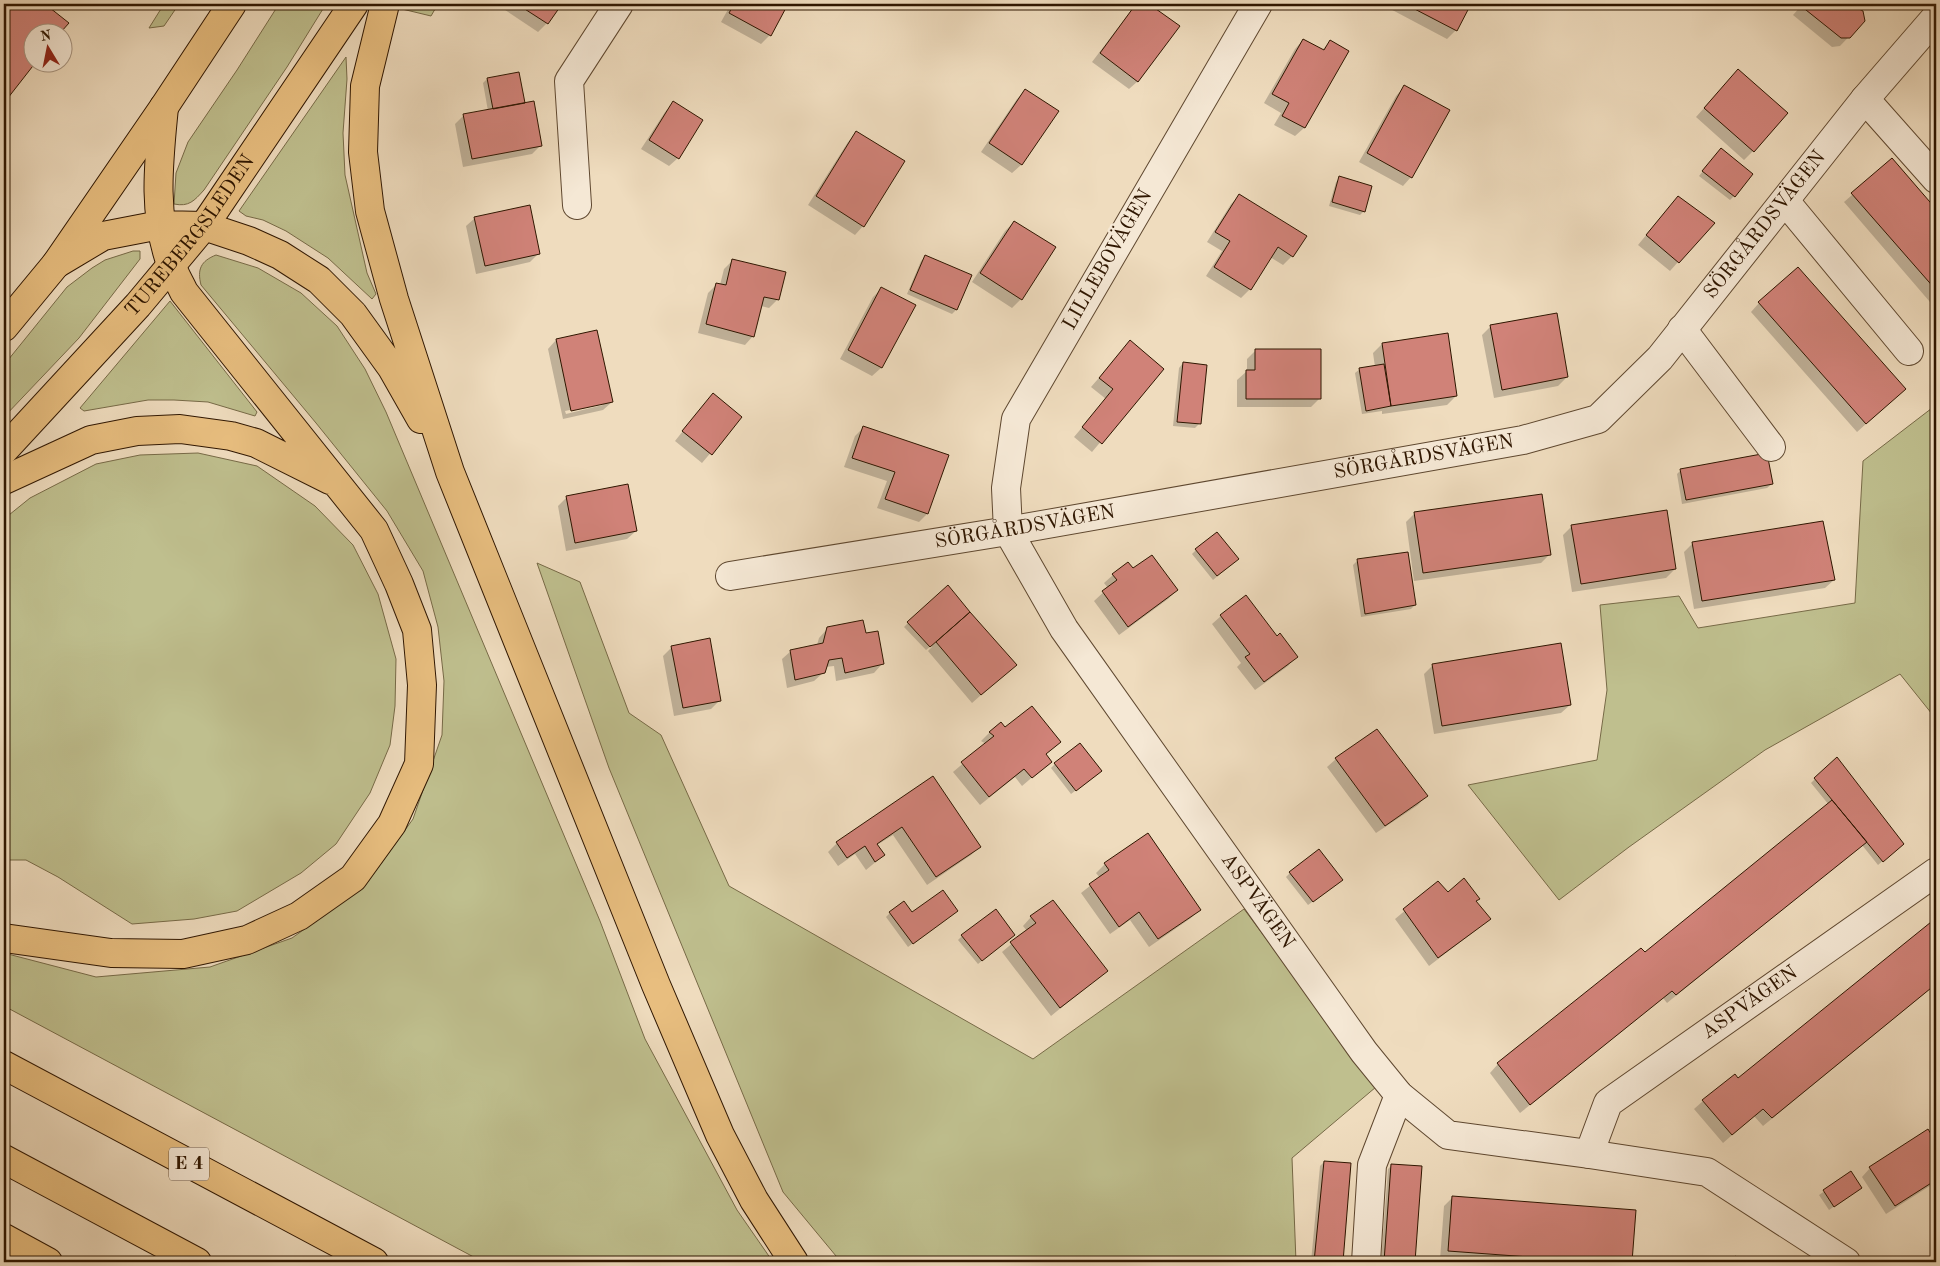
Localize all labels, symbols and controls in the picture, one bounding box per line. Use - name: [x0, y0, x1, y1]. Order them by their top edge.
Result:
- north arrow: [22, 22, 72, 72]
- text: N: [39, 28, 53, 44]
- street label: SÖRGÅRDSVÄGEN: [1701, 147, 1830, 303]
- street label: TUREBERGSLEDEN: [122, 152, 259, 321]
- street label: LILLEBOVÄGEN: [1058, 185, 1156, 334]
- street label: SÖRGÅRDSVÄGEN: [1332, 432, 1516, 483]
- street label: SÖRGÅRDSVÄGEN: [933, 502, 1117, 553]
- street label: ASPVÄGEN: [1217, 850, 1298, 953]
- street label: ASPVÄGEN: [1698, 963, 1801, 1043]
- road number: E 4: [169, 1148, 209, 1180]

